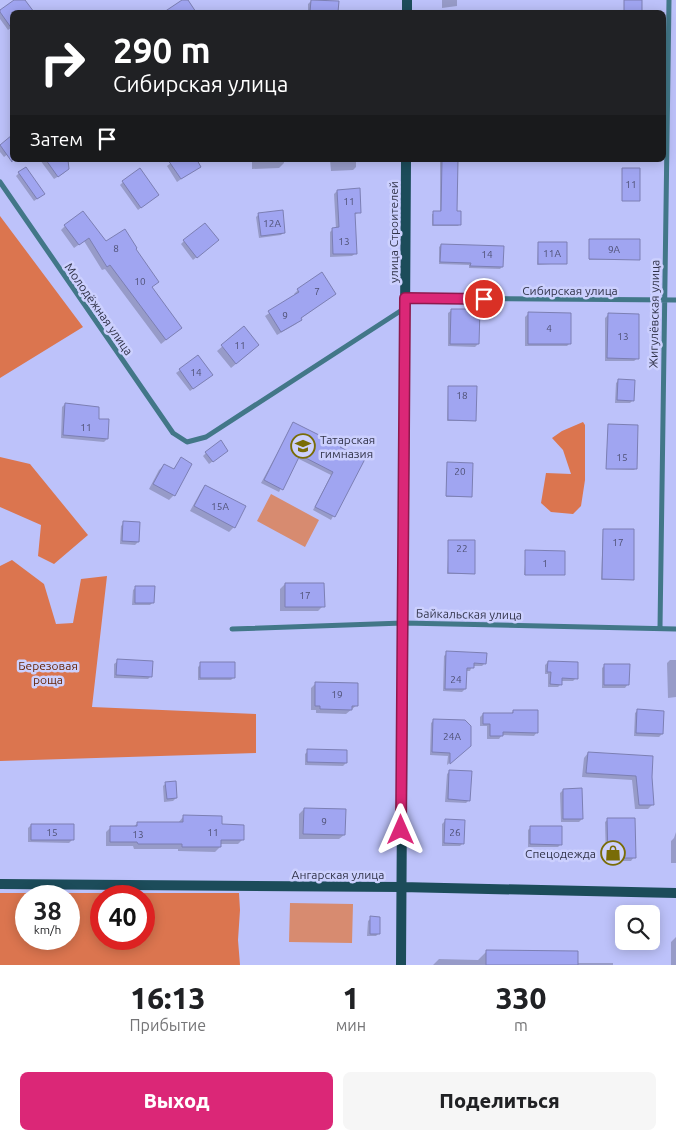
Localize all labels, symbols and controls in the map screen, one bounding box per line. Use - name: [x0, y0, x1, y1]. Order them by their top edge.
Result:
- icon: right: [30, 30, 95, 95]
- text: 290 m: [113, 30, 211, 70]
- text: Сибирская улица: [113, 71, 288, 96]
- icon: arrive: [93, 125, 121, 153]
- text: Затем: [30, 128, 83, 150]
- house number: 11: [625, 179, 637, 190]
- street label: улица Строителей: [387, 181, 400, 283]
- house number: 11: [343, 196, 355, 207]
- house number: 12А: [263, 218, 281, 229]
- house number: 13: [338, 236, 350, 247]
- house number: 8: [113, 243, 119, 254]
- house number: 9А: [608, 244, 621, 255]
- house number: 11А: [543, 248, 561, 259]
- house number: 14: [481, 249, 493, 260]
- street label: Жигулёвская улица: [647, 260, 661, 368]
- street label: Молодёжная улица: [62, 261, 136, 357]
- house number: 10: [134, 276, 146, 287]
- pin: [463, 278, 505, 320]
- street label: Сибирская улица: [522, 284, 618, 297]
- icon: arrive: [470, 285, 498, 313]
- house number: 7: [314, 286, 320, 297]
- house number: 9: [282, 310, 288, 321]
- house number: 4: [546, 323, 552, 334]
- house number: 13: [617, 331, 629, 342]
- house number: 11: [234, 340, 246, 351]
- house number: 14: [190, 367, 202, 378]
- house number: 18: [456, 390, 468, 401]
- house number: 11: [80, 422, 92, 433]
- school or university icon: Татарская гимназия: [290, 433, 316, 459]
- place label: Татарская гимназия: [320, 433, 375, 460]
- house number: 15: [616, 452, 628, 463]
- house number: 20: [454, 466, 466, 477]
- house number: 15А: [211, 501, 229, 512]
- house number: 17: [612, 537, 624, 548]
- house number: 22: [456, 543, 468, 554]
- house number: 1: [542, 558, 548, 569]
- house number: 17: [299, 590, 311, 601]
- street label: Байкальская улица: [416, 607, 522, 621]
- park label: Березовая роща: [18, 659, 78, 686]
- house number: 24: [450, 674, 462, 685]
- house number: 19: [331, 689, 343, 700]
- house number: 24А: [443, 731, 461, 742]
- position arrow: [374, 803, 426, 855]
- house number: 9: [321, 816, 327, 827]
- house number: 15: [46, 827, 58, 838]
- house number: 11: [207, 827, 219, 838]
- house number: 26: [449, 827, 461, 838]
- house number: 13: [132, 829, 144, 840]
- shop icon: Спецодежда: [600, 840, 626, 866]
- place label: Спецодежда: [525, 847, 596, 860]
- street label: Ангарская улица: [292, 868, 384, 881]
- speed limit sign: 40: [90, 885, 155, 950]
- text: 38: [33, 897, 62, 925]
- map controls: [615, 905, 660, 950]
- button: search: [615, 905, 660, 950]
- text: km/h: [34, 923, 61, 936]
- text: 16:13: [130, 981, 205, 1015]
- text: 1: [342, 981, 359, 1015]
- text: 330: [496, 981, 546, 1015]
- text: Прибытие: [130, 1016, 206, 1034]
- text: мин: [336, 1016, 366, 1034]
- text: m: [514, 1016, 528, 1034]
- button: Выход: [20, 1072, 333, 1130]
- button: Поделиться: [343, 1072, 656, 1130]

